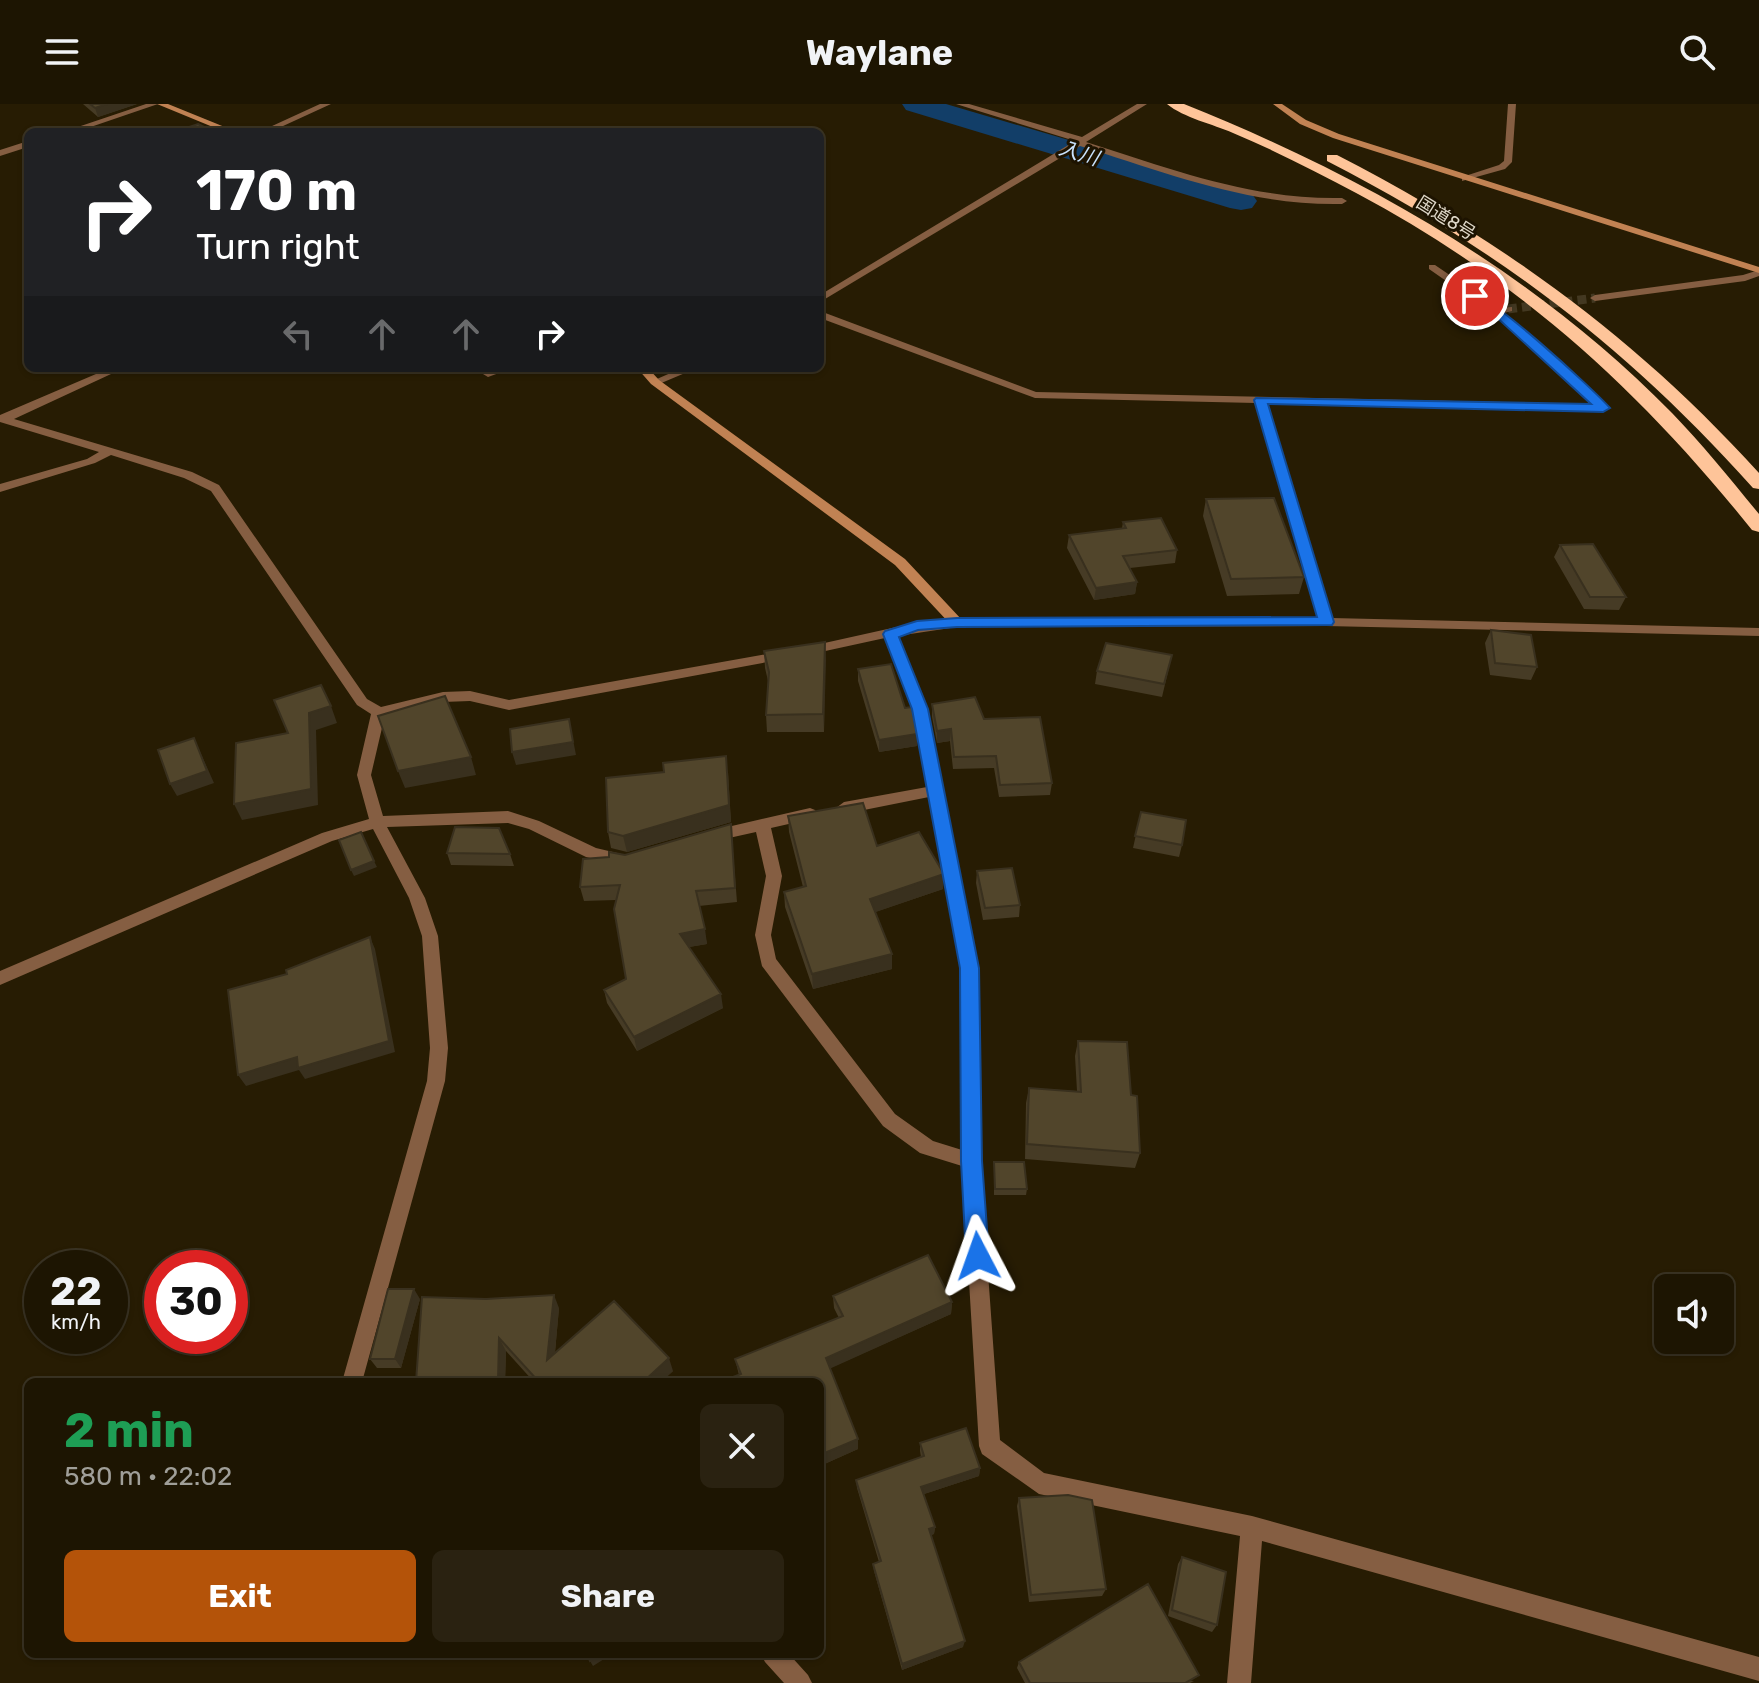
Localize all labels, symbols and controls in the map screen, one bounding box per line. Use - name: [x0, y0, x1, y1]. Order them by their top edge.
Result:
- icon: menu: [40, 30, 84, 74]
- icon: search: [1675, 30, 1719, 74]
- text: Waylane: [806, 31, 953, 74]
- water label: 入川: [1056, 136, 1104, 171]
- text: 170 m: [196, 158, 357, 224]
- icon: right: [64, 160, 168, 264]
- street label: 国道8号: [1412, 191, 1480, 245]
- text: Turn right: [196, 225, 360, 268]
- pin: [1441, 262, 1509, 330]
- icon: arrive: [1453, 274, 1497, 318]
- icon: left: [276, 312, 320, 356]
- icon: ahead: [360, 312, 404, 356]
- icon: ahead: [444, 312, 488, 356]
- icon: right: [528, 312, 572, 356]
- position arrow: [936, 1214, 1020, 1298]
- speed limit sign: 30: [144, 1250, 248, 1354]
- text: 22: [50, 1268, 102, 1315]
- map controls: [1654, 1274, 1734, 1354]
- button: sound: [1654, 1274, 1734, 1354]
- text: km/h: [51, 1310, 101, 1334]
- text: 2 min: [64, 1402, 194, 1459]
- button: close: [700, 1404, 784, 1488]
- text: 580 m · 22:02: [64, 1461, 232, 1492]
- button: Exit: [64, 1550, 416, 1642]
- button: Share: [432, 1550, 784, 1642]

